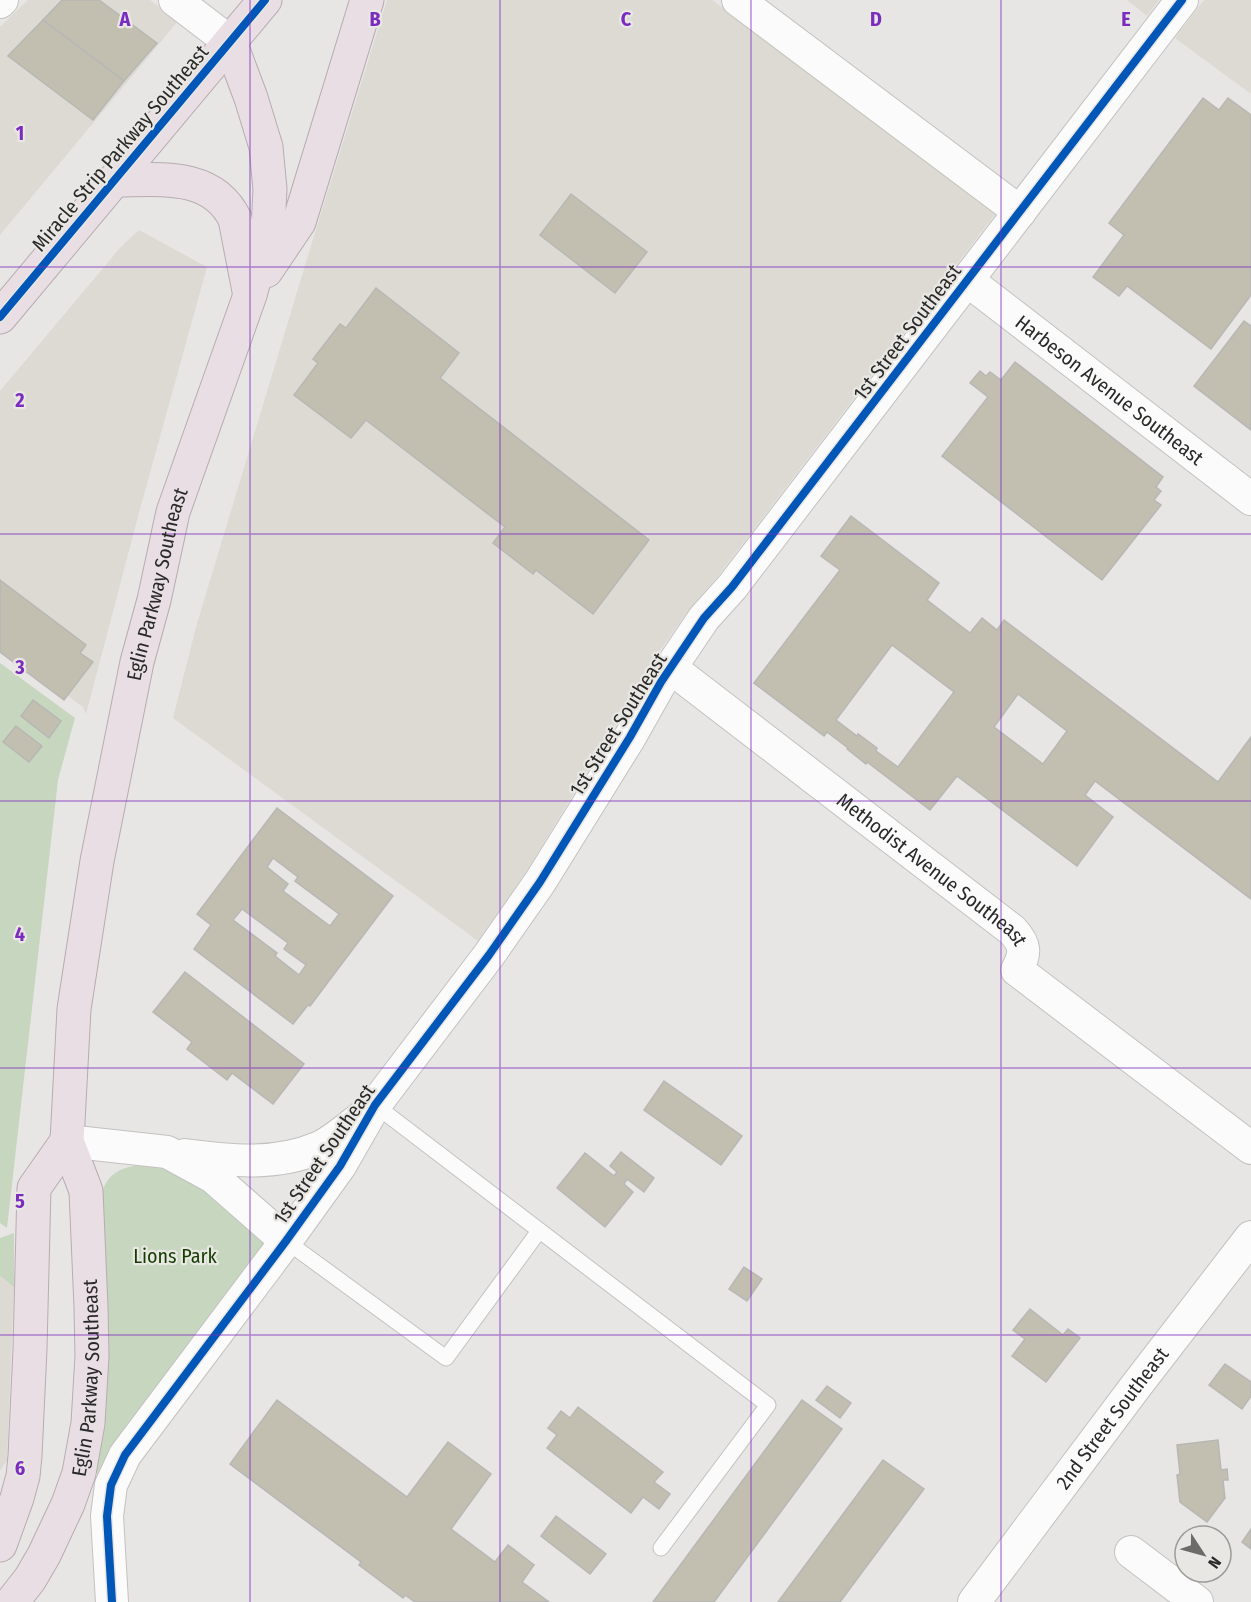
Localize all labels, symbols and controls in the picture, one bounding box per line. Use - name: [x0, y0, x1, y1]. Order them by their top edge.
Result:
- text: A: [119, 7, 132, 31]
- text: B: [369, 7, 381, 31]
- text: C: [621, 7, 632, 31]
- text: D: [870, 7, 882, 31]
- text: E: [1121, 7, 1131, 31]
- street label: Miracle Strip Parkway Southeast: [27, 40, 214, 256]
- text: 1: [16, 121, 24, 145]
- street label: 1st Street Southeast: [848, 259, 966, 405]
- street label: Harbeson Avenue Southeast: [1011, 310, 1209, 470]
- text: 2: [14, 388, 25, 412]
- street label: Eglin Parkway Southeast: [122, 484, 193, 683]
- street label: 1st Street Southeast: [564, 648, 672, 800]
- text: 3: [14, 655, 25, 679]
- street label: Methodist Avenue Southeast: [832, 788, 1033, 950]
- text: 4: [15, 922, 25, 946]
- street label: 1st Street Southeast: [268, 1079, 380, 1229]
- text: 5: [15, 1189, 25, 1213]
- park label: Lions Park: [133, 1244, 218, 1268]
- street label: Eglin Parkway Southeast: [67, 1278, 104, 1478]
- street label: 2nd Street Southeast: [1051, 1342, 1174, 1494]
- text: 6: [15, 1456, 25, 1480]
- north arrow: [1173, 1524, 1233, 1584]
- text: N: [1204, 1553, 1225, 1572]

